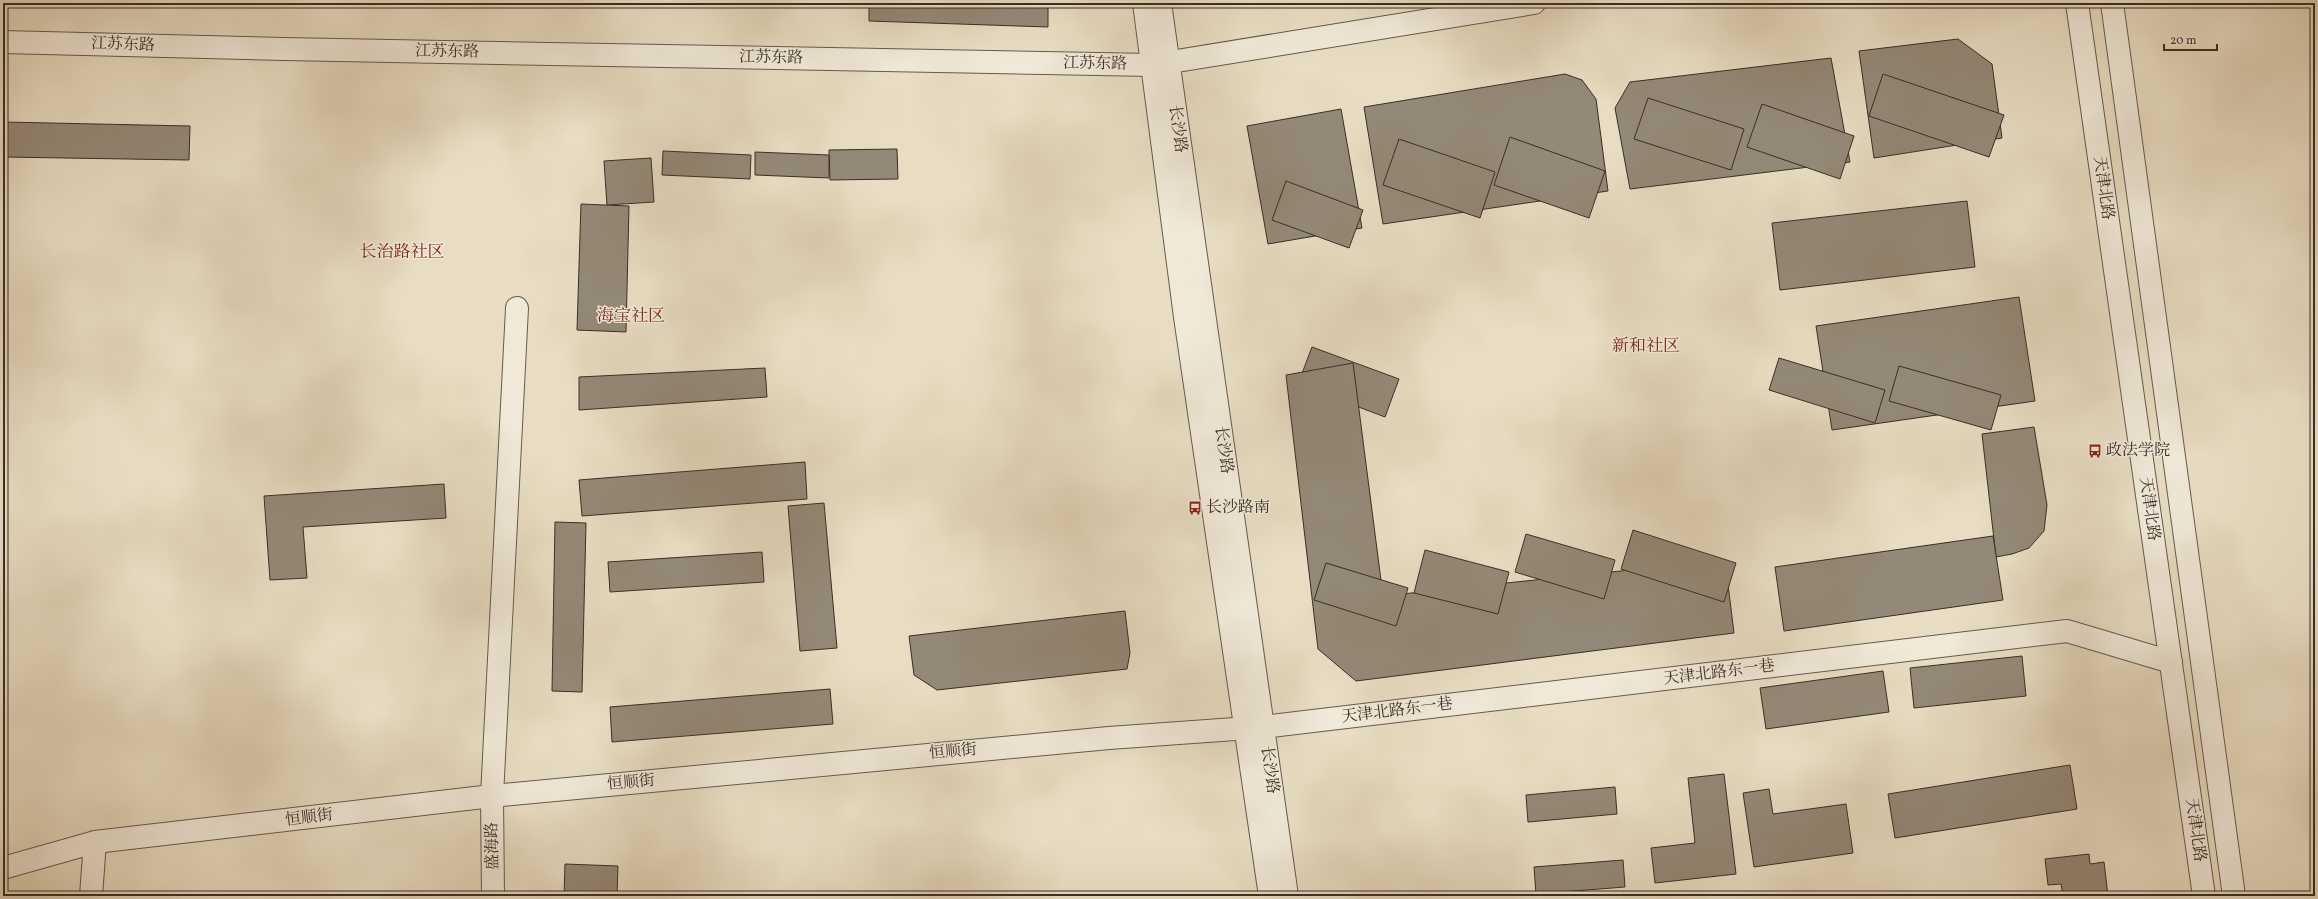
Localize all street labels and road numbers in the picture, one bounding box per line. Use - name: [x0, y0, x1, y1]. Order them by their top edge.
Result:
- street label: 江苏东路: [91, 33, 155, 57]
- street label: 江苏东路: [415, 40, 479, 64]
- street label: 江苏东路: [739, 46, 803, 70]
- street label: 江苏东路: [1063, 52, 1127, 76]
- street label: 长沙路: [1163, 104, 1191, 154]
- street label: 天津北路: [2088, 155, 2118, 221]
- street label: 长沙路: [1209, 425, 1237, 475]
- street label: 天津北路: [2134, 476, 2164, 542]
- street label: 天津北路东一巷: [1662, 655, 1776, 691]
- street label: 天津北路东一巷: [1340, 693, 1454, 729]
- street label: 恒顺街: [928, 739, 978, 765]
- street label: 长沙路: [1255, 745, 1283, 795]
- street label: 恒顺街: [606, 770, 656, 796]
- street label: 天津北路: [2180, 797, 2210, 863]
- street label: 恒顺街: [284, 804, 334, 832]
- street label: 盛海路: [482, 822, 504, 870]

